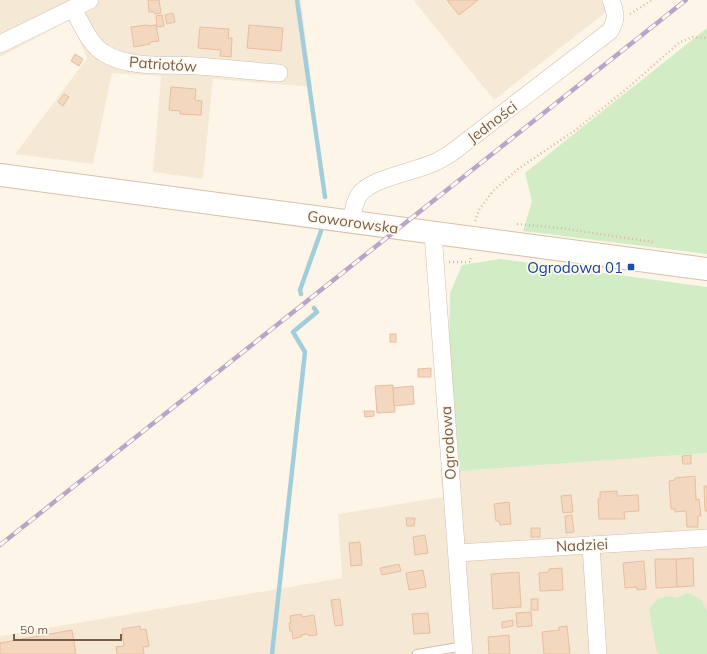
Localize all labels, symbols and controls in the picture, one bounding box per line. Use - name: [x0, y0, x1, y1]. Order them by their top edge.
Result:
- street label: Patriotów: [129, 52, 197, 76]
- street label: Jedności: [463, 97, 521, 147]
- street label: Goworowska: [306, 206, 400, 238]
- place label: Ogrodowa 01: [527, 258, 623, 277]
- marker: Ogrodowa 01: [626, 262, 636, 272]
- street label: Ogrodowa: [436, 405, 460, 481]
- street label: Nadziei: [555, 534, 609, 556]
- scale bar: [14, 616, 121, 642]
- text: 50 m: [20, 622, 48, 637]

